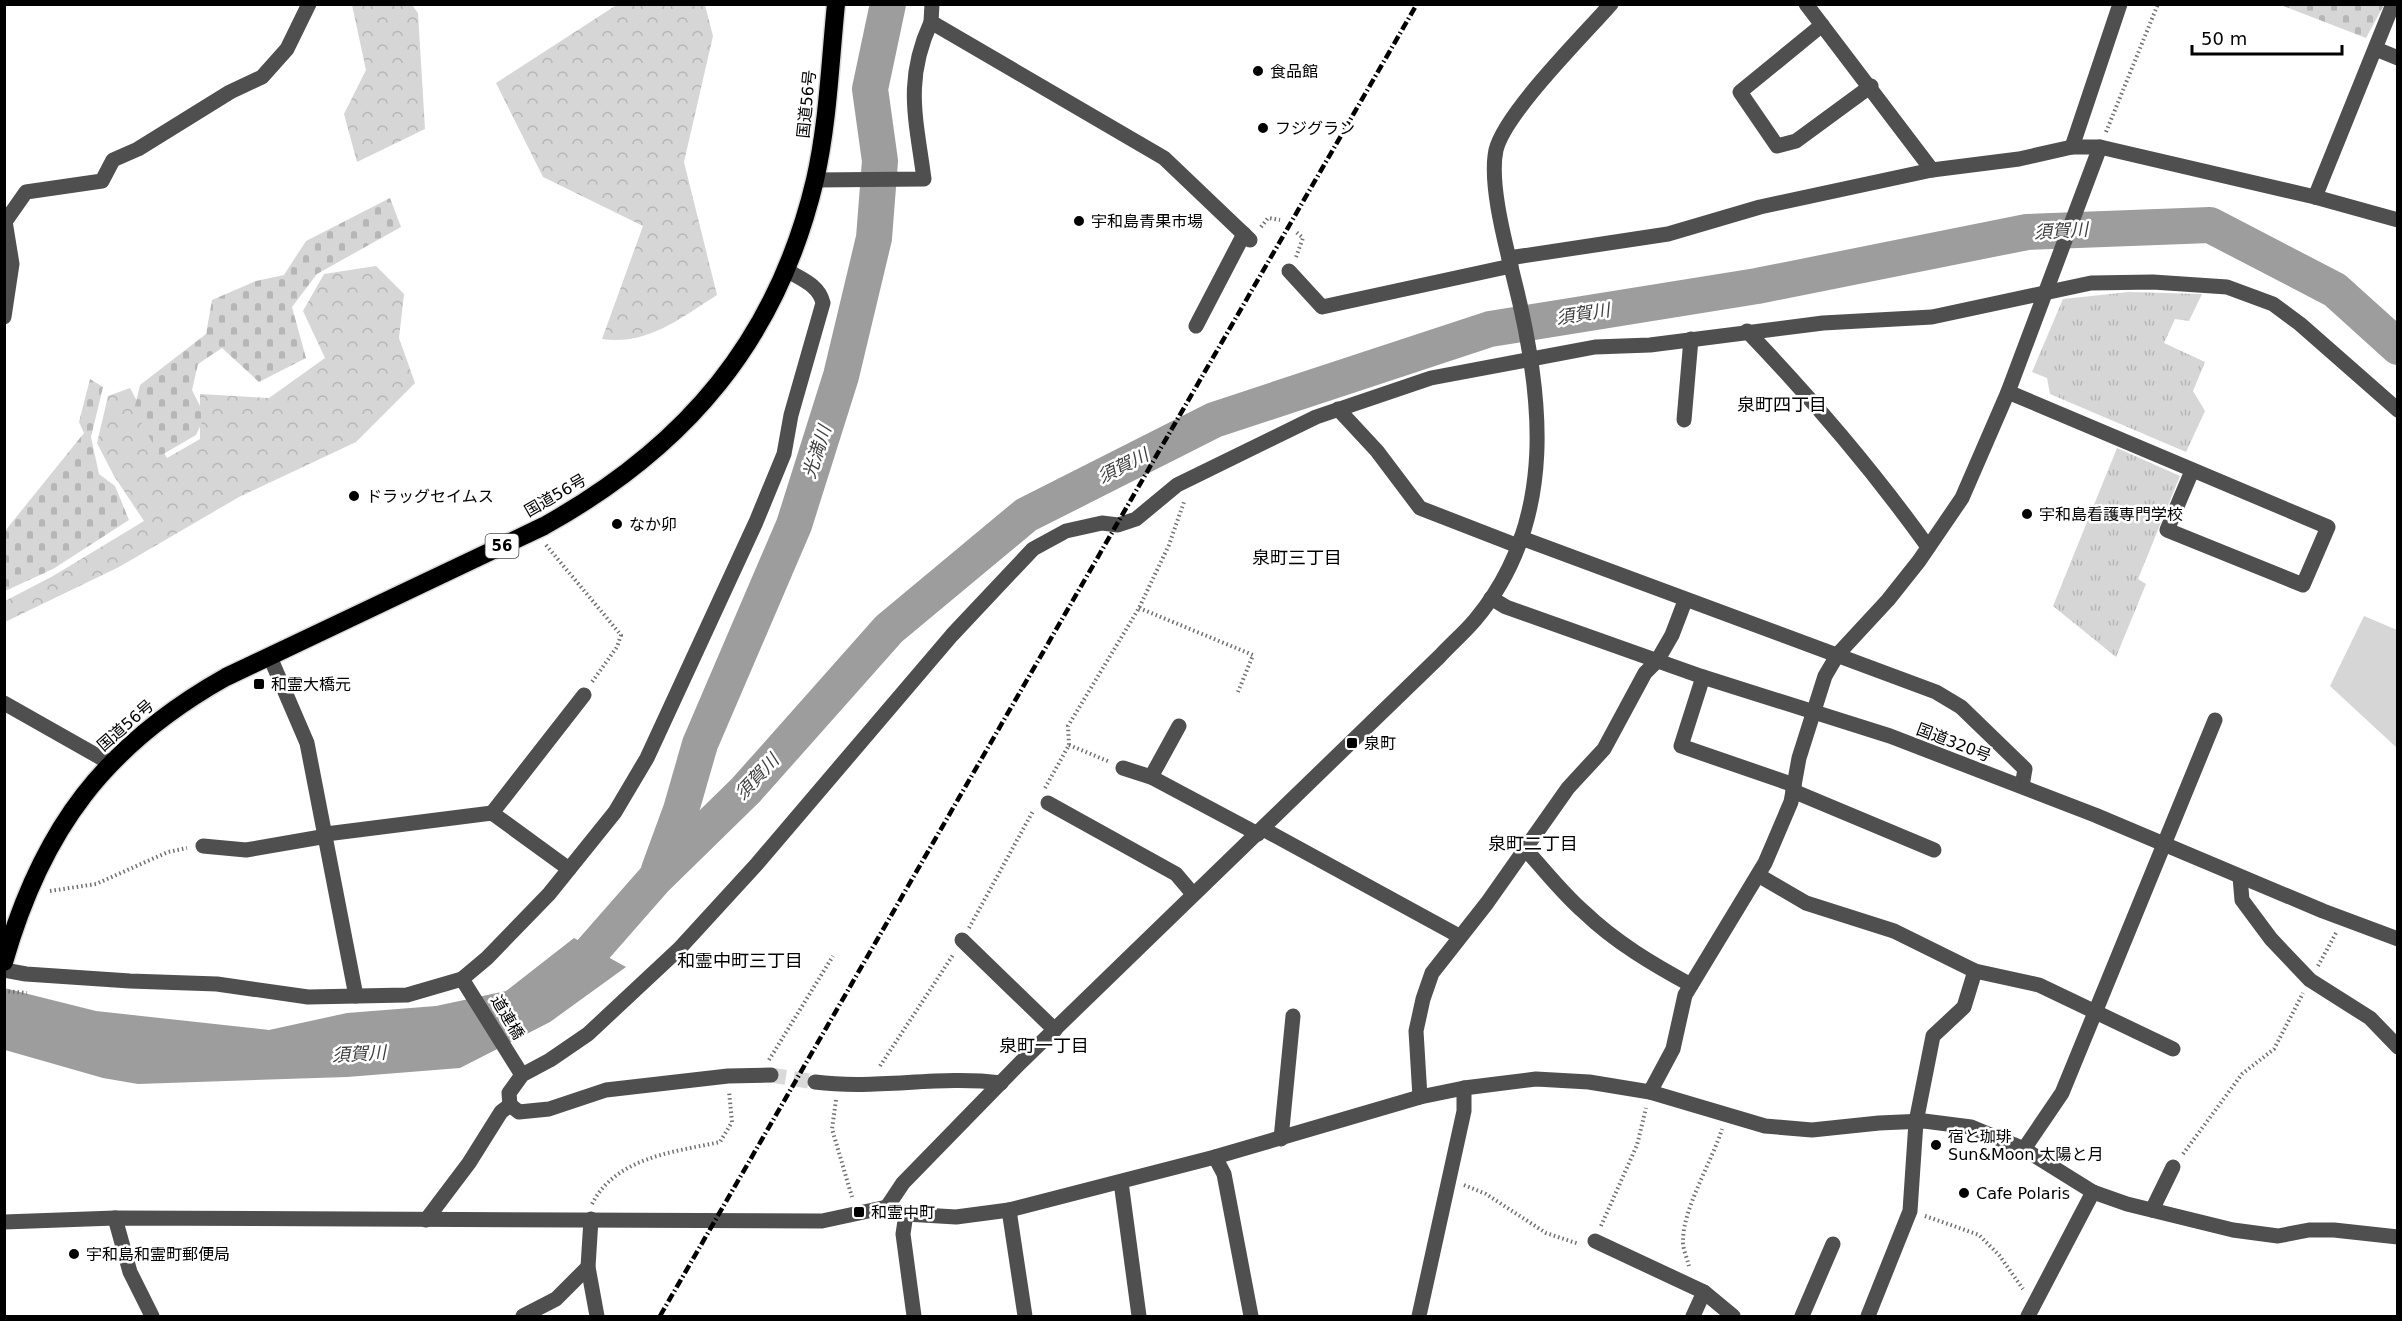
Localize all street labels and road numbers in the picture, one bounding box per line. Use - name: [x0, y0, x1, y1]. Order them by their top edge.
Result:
- street label: 国道56号: [793, 69, 820, 139]
- street label: 国道56号: [521, 470, 590, 521]
- road number: 56: [486, 534, 518, 558]
- street label: 国道56号: [93, 696, 157, 755]
- street label: 国道320号: [1914, 720, 1994, 765]
- street label: 道連橋: [487, 992, 528, 1043]

